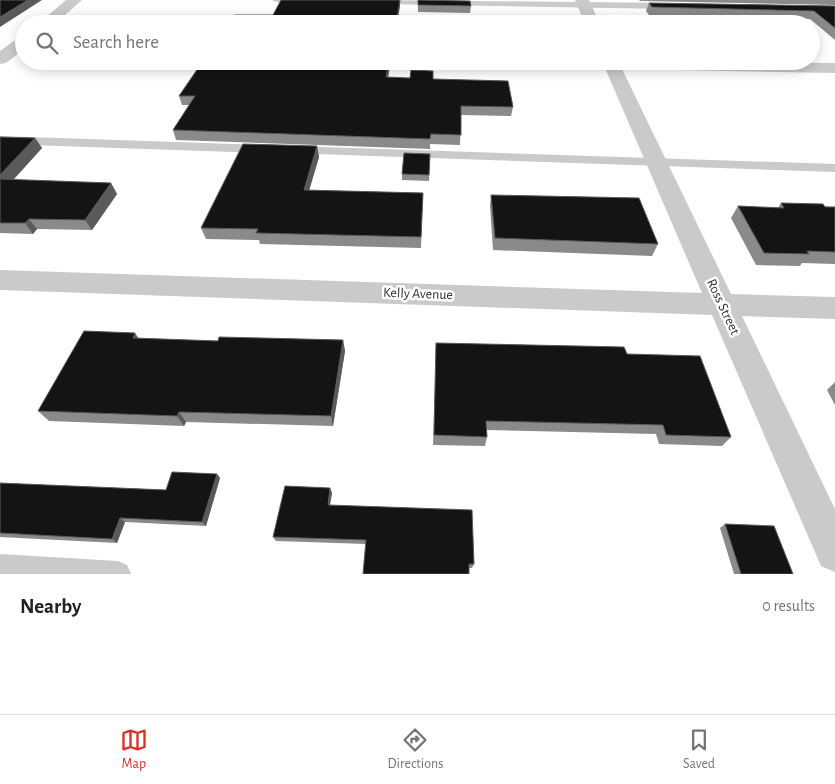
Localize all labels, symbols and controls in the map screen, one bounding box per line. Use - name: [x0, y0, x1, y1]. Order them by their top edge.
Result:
- search box: [15, 15, 820, 70]
- icon: search: [33, 29, 61, 57]
- text: Search here: [73, 33, 159, 52]
- street label: Ross Street: [704, 277, 742, 338]
- street label: Kelly Avenue: [383, 286, 453, 302]
- text: Nearby: [20, 596, 81, 617]
- text: 0 results: [762, 598, 815, 614]
- tab: Map: [120, 726, 148, 773]
- tab: Directions: [388, 726, 443, 773]
- tab: Saved: [683, 726, 715, 773]

